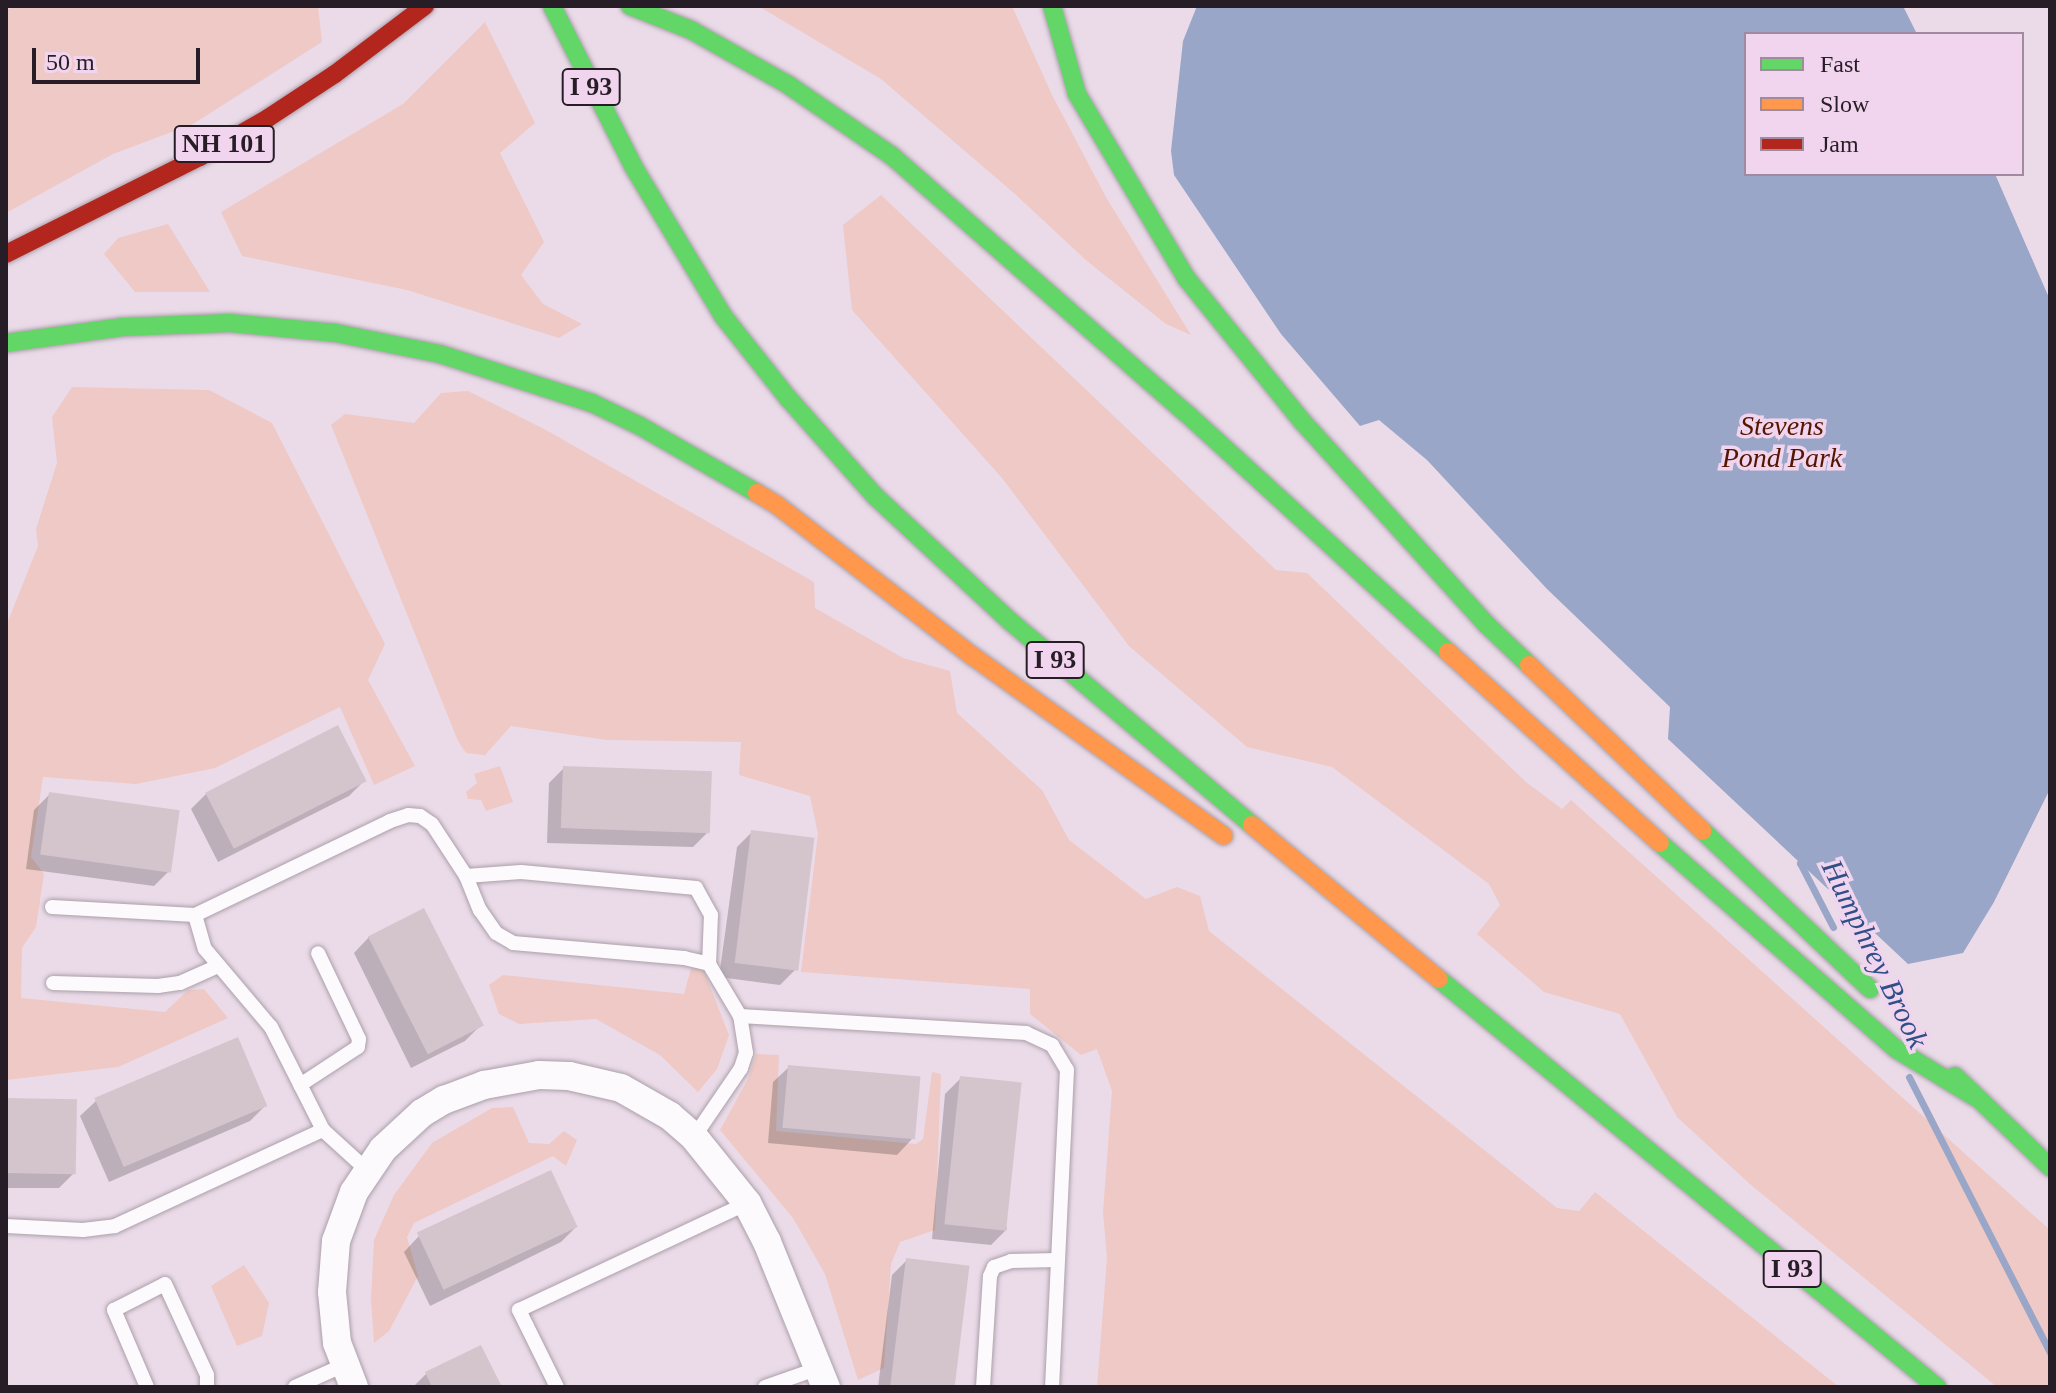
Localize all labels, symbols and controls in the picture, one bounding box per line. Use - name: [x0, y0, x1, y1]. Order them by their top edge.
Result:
- scale bar: [36, 32, 204, 82]
- legend: [1744, 32, 2024, 176]
- text: 50 m: [46, 49, 95, 75]
- text: Fast: [1820, 51, 1860, 77]
- road number: I 93: [561, 65, 621, 109]
- text: Slow: [1820, 91, 1869, 117]
- road number: NH 101: [172, 122, 276, 166]
- text: Jam: [1820, 131, 1859, 157]
- park label: Stevens Pond Park: [1722, 409, 1842, 475]
- road number: I 93: [1025, 638, 1085, 682]
- water label: Humphrey Brook: [1814, 854, 1936, 1054]
- road number: I 93: [1762, 1247, 1822, 1291]

